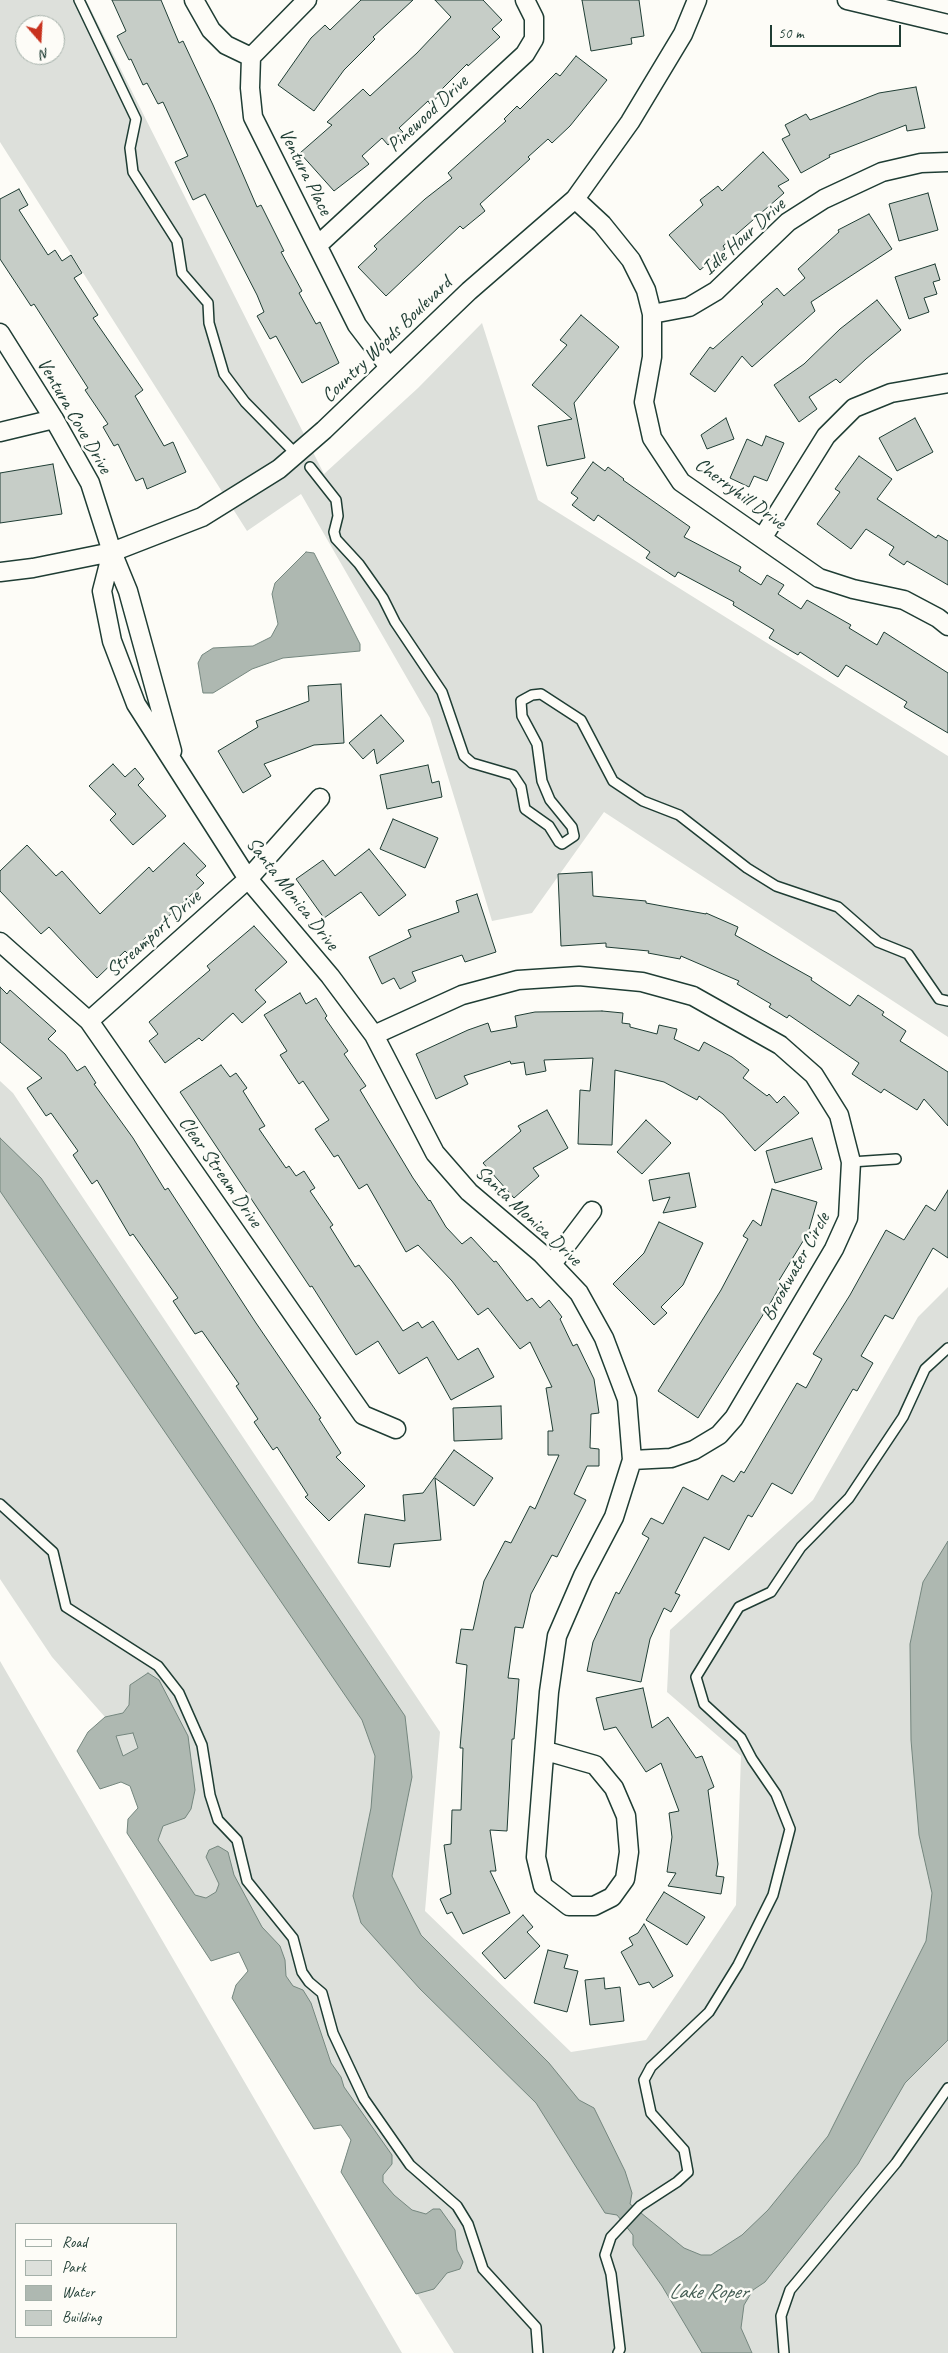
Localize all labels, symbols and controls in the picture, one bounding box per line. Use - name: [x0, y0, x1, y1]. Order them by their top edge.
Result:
- north arrow: [15, 15, 65, 65]
- scale bar: [773, 15, 904, 47]
- text: 50 m: [778, 24, 804, 43]
- text: N: [38, 44, 52, 63]
- street label: Pinewood Drive: [383, 71, 473, 157]
- street label: Ventura Place: [273, 125, 337, 219]
- street label: Idle Hour Drive: [697, 193, 791, 281]
- street label: Country Woods Boulevard: [317, 272, 457, 408]
- street label: Ventura Cove Drive: [31, 354, 117, 478]
- street label: Cherryhill Drive: [690, 453, 790, 535]
- street label: Santa Monica Drive: [240, 833, 344, 955]
- street label: Streamport Drive: [102, 885, 206, 983]
- street label: Clear Stream Drive: [173, 1112, 267, 1232]
- street label: Santa Monica Drive: [470, 1161, 586, 1271]
- street label: Brookwater Circle: [756, 1209, 836, 1325]
- legend: [15, 2223, 178, 2338]
- text: Road: [62, 2233, 87, 2252]
- text: Park: [62, 2258, 86, 2277]
- water label: Lake Roper: [669, 2279, 747, 2305]
- text: Water: [62, 2283, 95, 2302]
- text: Building: [62, 2308, 101, 2327]

